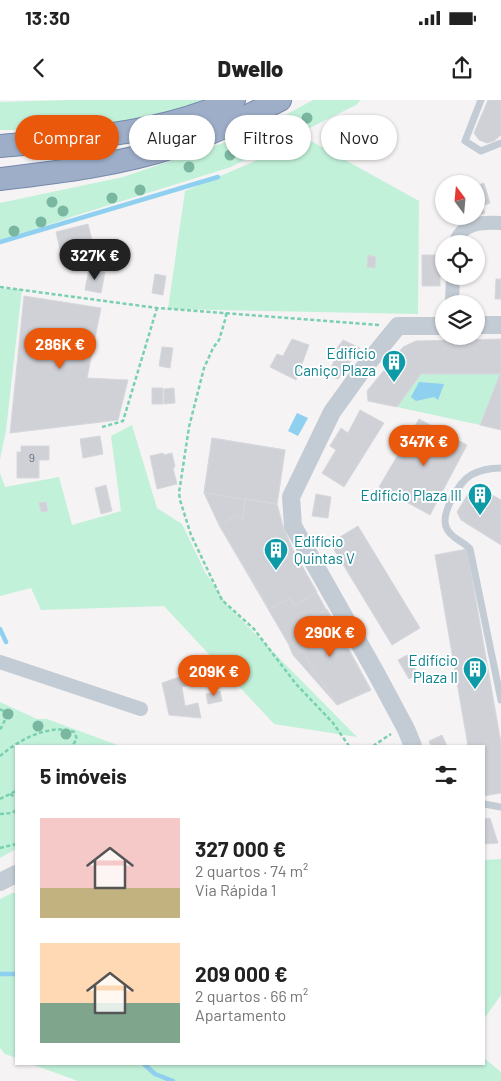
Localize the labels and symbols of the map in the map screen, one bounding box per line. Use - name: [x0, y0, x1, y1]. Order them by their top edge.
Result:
- north arrow: [435, 175, 485, 225]
- pin: 327K €: [54, 238, 136, 281]
- pin: 286K €: [19, 328, 101, 370]
- place label: Edifício Caniço Plaza: [294, 344, 376, 379]
- building icon: Edifício Caniço Plaza: [381, 349, 407, 383]
- pin: 347K €: [383, 424, 465, 467]
- house number: 9: [29, 450, 35, 464]
- building icon: Edifício Plaza III: [467, 482, 493, 516]
- place label: Edifício Plaza III: [361, 486, 462, 504]
- place label: Edifício Quintas V: [294, 532, 355, 567]
- building icon: Edifício Quintas V: [263, 537, 289, 571]
- pin: 290K €: [289, 616, 371, 658]
- place label: Edifício Plaza II: [409, 651, 458, 686]
- pin: 209K €: [173, 654, 255, 697]
- building icon: Edifício Plaza II: [462, 656, 488, 690]

